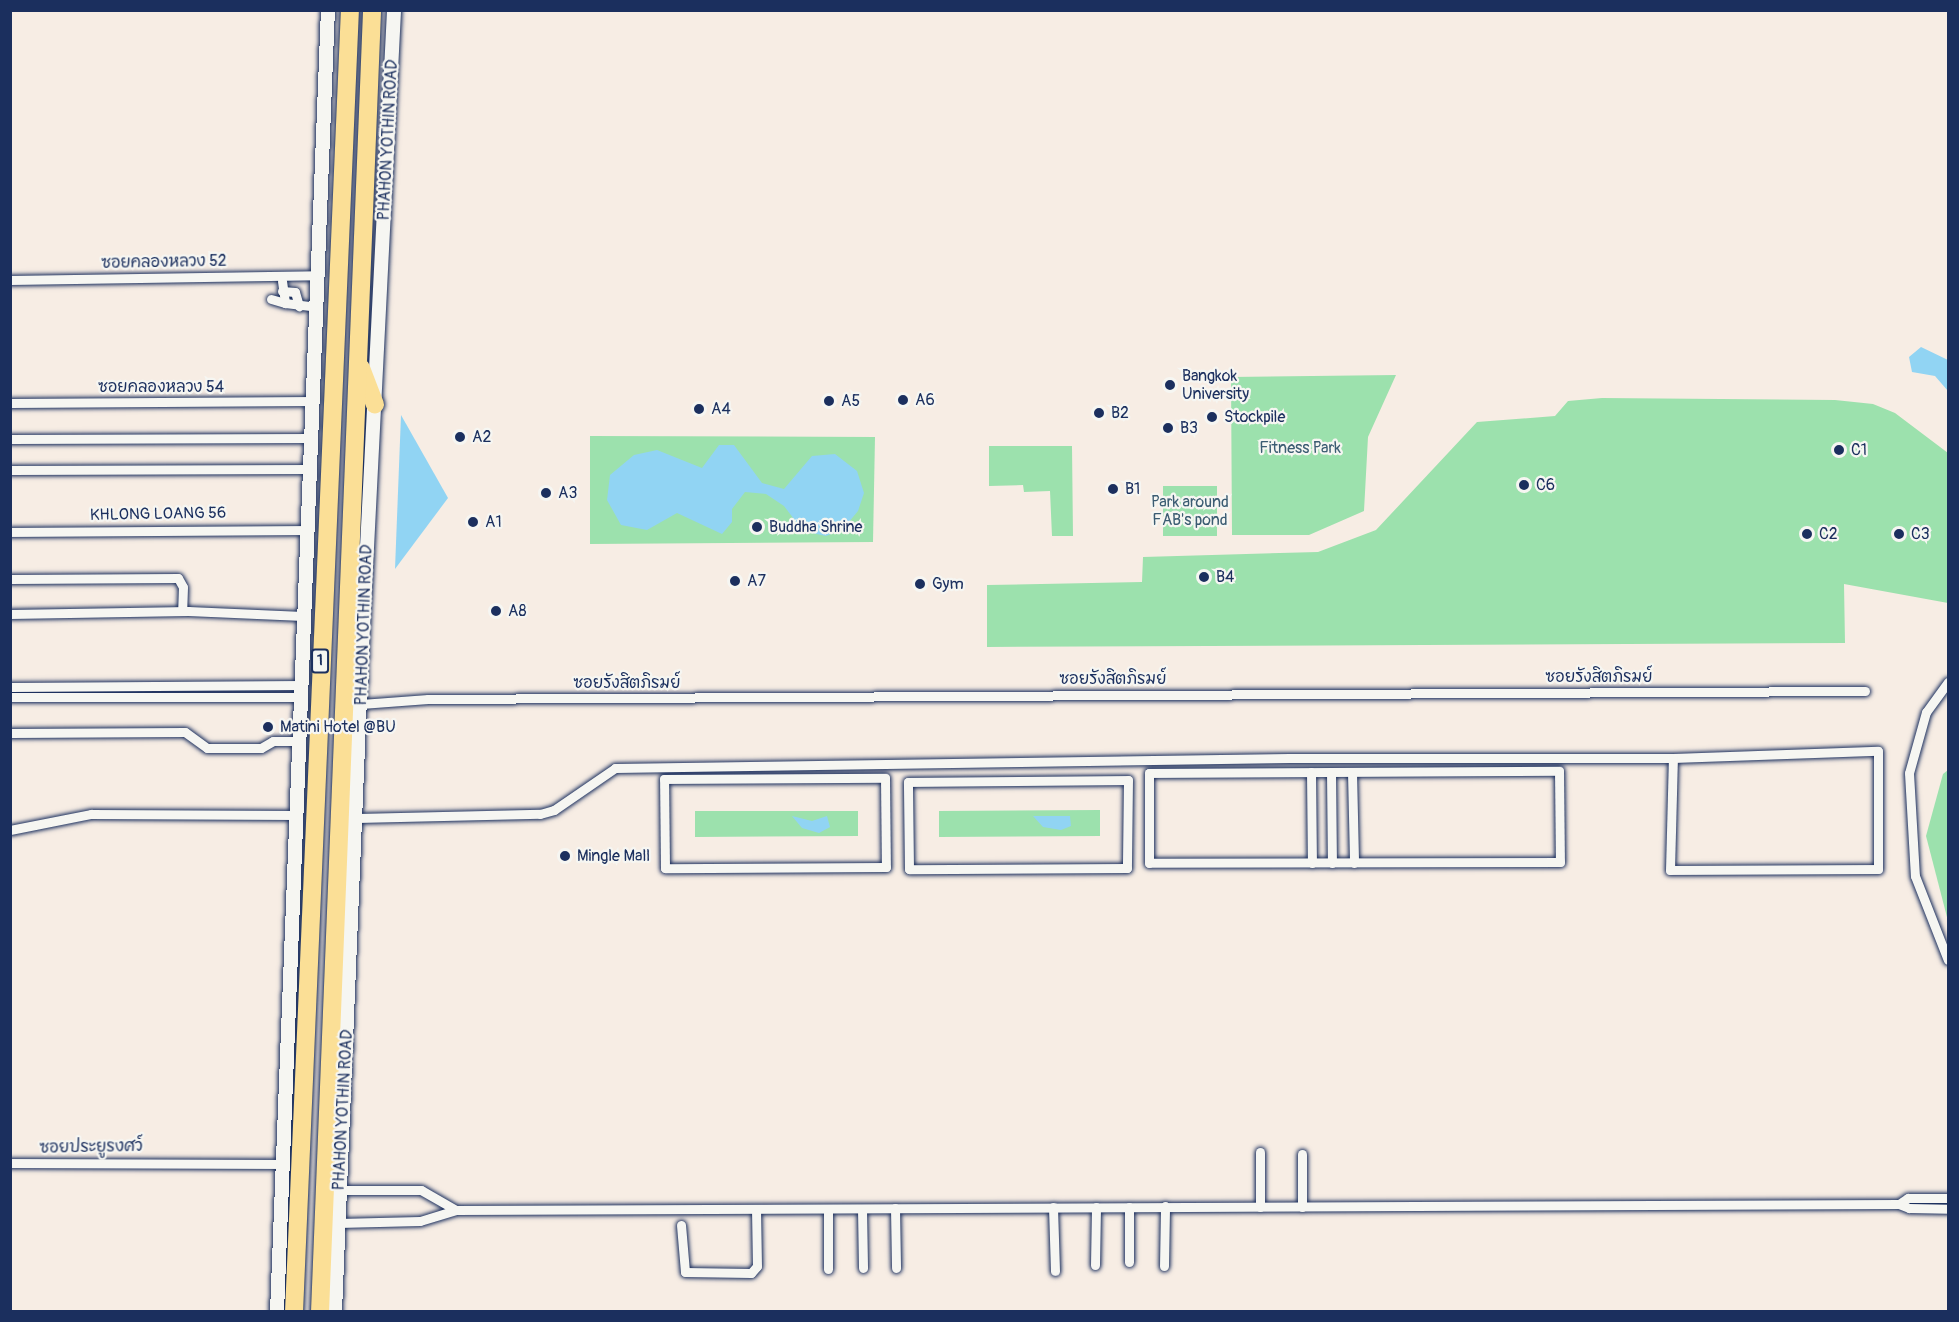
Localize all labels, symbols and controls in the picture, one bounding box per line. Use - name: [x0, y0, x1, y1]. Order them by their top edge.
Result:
- street label: PHAHON YOTHIN ROAD: [374, 59, 402, 221]
- street label: ซอยคลองหลวง 52: [101, 251, 227, 273]
- place label: Bangkok University: [1182, 366, 1249, 404]
- street label: ซอยคลองหลวง 54: [98, 377, 224, 397]
- marker: Bangkok University: [1163, 378, 1177, 392]
- place label: A6: [915, 390, 935, 410]
- place label: A5: [841, 391, 860, 411]
- marker: A6: [896, 393, 910, 407]
- marker: A5: [822, 394, 836, 408]
- place label: A4: [711, 399, 731, 419]
- marker: A4: [692, 402, 706, 416]
- place label: B2: [1111, 403, 1129, 423]
- marker: B2: [1092, 406, 1106, 420]
- place label: Stockpile: [1224, 407, 1285, 427]
- marker: Stockpile: [1205, 410, 1219, 424]
- place label: B3: [1180, 418, 1198, 438]
- marker: B3: [1161, 421, 1175, 435]
- place label: A2: [472, 427, 491, 447]
- marker: A2: [453, 430, 467, 444]
- park label: Fitness Park: [1259, 438, 1341, 458]
- place label: C1: [1851, 440, 1867, 460]
- marker: C1: [1832, 443, 1846, 457]
- place label: C6: [1536, 475, 1555, 495]
- marker: C6: [1517, 478, 1531, 492]
- place label: B1: [1125, 479, 1140, 499]
- marker: B1: [1106, 482, 1120, 496]
- place label: A3: [558, 483, 577, 503]
- marker: A3: [539, 486, 553, 500]
- park label: Park around FAB's pond: [1151, 492, 1229, 530]
- street label: KHLONG LOANG 56: [90, 503, 226, 525]
- place label: A1: [485, 512, 502, 532]
- marker: A1: [466, 515, 480, 529]
- place label: Buddha Shrine: [769, 517, 862, 537]
- marker: Buddha Shrine: [750, 520, 764, 534]
- place label: C2: [1819, 524, 1838, 544]
- place label: C3: [1911, 524, 1930, 544]
- marker: C2: [1800, 527, 1814, 541]
- marker: C3: [1892, 527, 1906, 541]
- street label: PHAHON YOTHIN ROAD: [352, 544, 376, 706]
- place label: B4: [1216, 567, 1234, 587]
- marker: B4: [1197, 570, 1211, 584]
- place label: A7: [747, 571, 766, 591]
- marker: A7: [728, 574, 742, 588]
- place label: Gym: [932, 574, 964, 594]
- marker: Gym: [913, 577, 927, 591]
- place label: A8: [508, 601, 526, 621]
- marker: A8: [489, 604, 503, 618]
- road number: 1: [311, 649, 329, 673]
- street label: ซอยรังสิตภิรมย์: [1545, 667, 1653, 687]
- street label: ซอยรังสิตภิรมย์: [1059, 669, 1167, 689]
- street label: ซอยรังสิตภิรมย์: [573, 673, 681, 693]
- place label: Matini Hotel @BU: [280, 717, 396, 737]
- marker: Matini Hotel @BU: [261, 720, 275, 734]
- place label: Mingle Mall: [577, 846, 650, 866]
- marker: Mingle Mall: [558, 849, 572, 863]
- street label: PHAHON YOTHIN ROAD: [329, 1029, 357, 1191]
- street label: ซอยประยูรงศว์: [39, 1137, 143, 1157]

